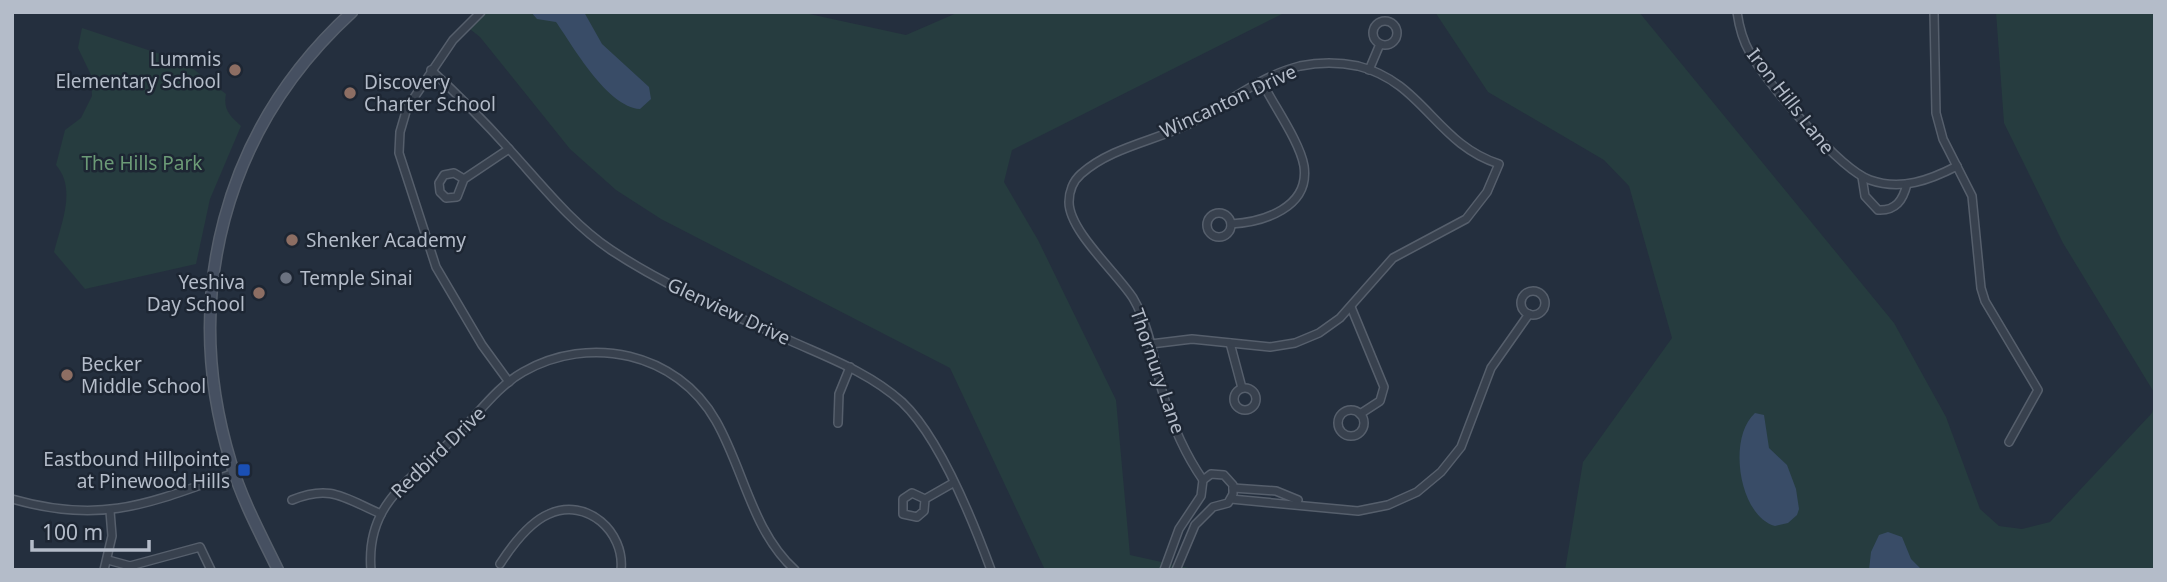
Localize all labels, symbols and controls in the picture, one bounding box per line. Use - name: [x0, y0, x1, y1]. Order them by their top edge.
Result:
- street label: Iron Hills Lane: [1741, 43, 1841, 159]
- place label: Lummis Elementary School: [55, 46, 221, 94]
- street label: Wincanton Drive: [1156, 58, 1300, 144]
- marker: Lummis Elementary School: [227, 62, 243, 78]
- place label: Discovery Charter School: [364, 69, 496, 117]
- marker: Discovery Charter School: [342, 85, 358, 101]
- park label: The Hills Park: [82, 150, 202, 176]
- place label: Shenker Academy: [306, 227, 466, 253]
- marker: Shenker Academy: [284, 232, 300, 248]
- place label: Temple Sinai: [300, 265, 413, 291]
- place label: Yeshiva Day School: [147, 269, 245, 317]
- marker: Temple Sinai: [278, 270, 294, 286]
- street label: Glenview Drive: [663, 271, 795, 351]
- marker: Yeshiva Day School: [251, 285, 267, 301]
- street label: Thornury Lane: [1124, 305, 1192, 437]
- place label: Becker Middle School: [81, 351, 206, 399]
- marker: Becker Middle School: [59, 367, 75, 383]
- street label: Redbird Drive: [385, 400, 491, 504]
- place label: Eastbound Hillpointe at Pinewood Hills: [43, 446, 230, 494]
- marker: Eastbound Hillpointe at Pinewood Hills: [236, 462, 252, 478]
- scale bar: [32, 508, 149, 552]
- text: 100 m: [42, 518, 103, 546]

